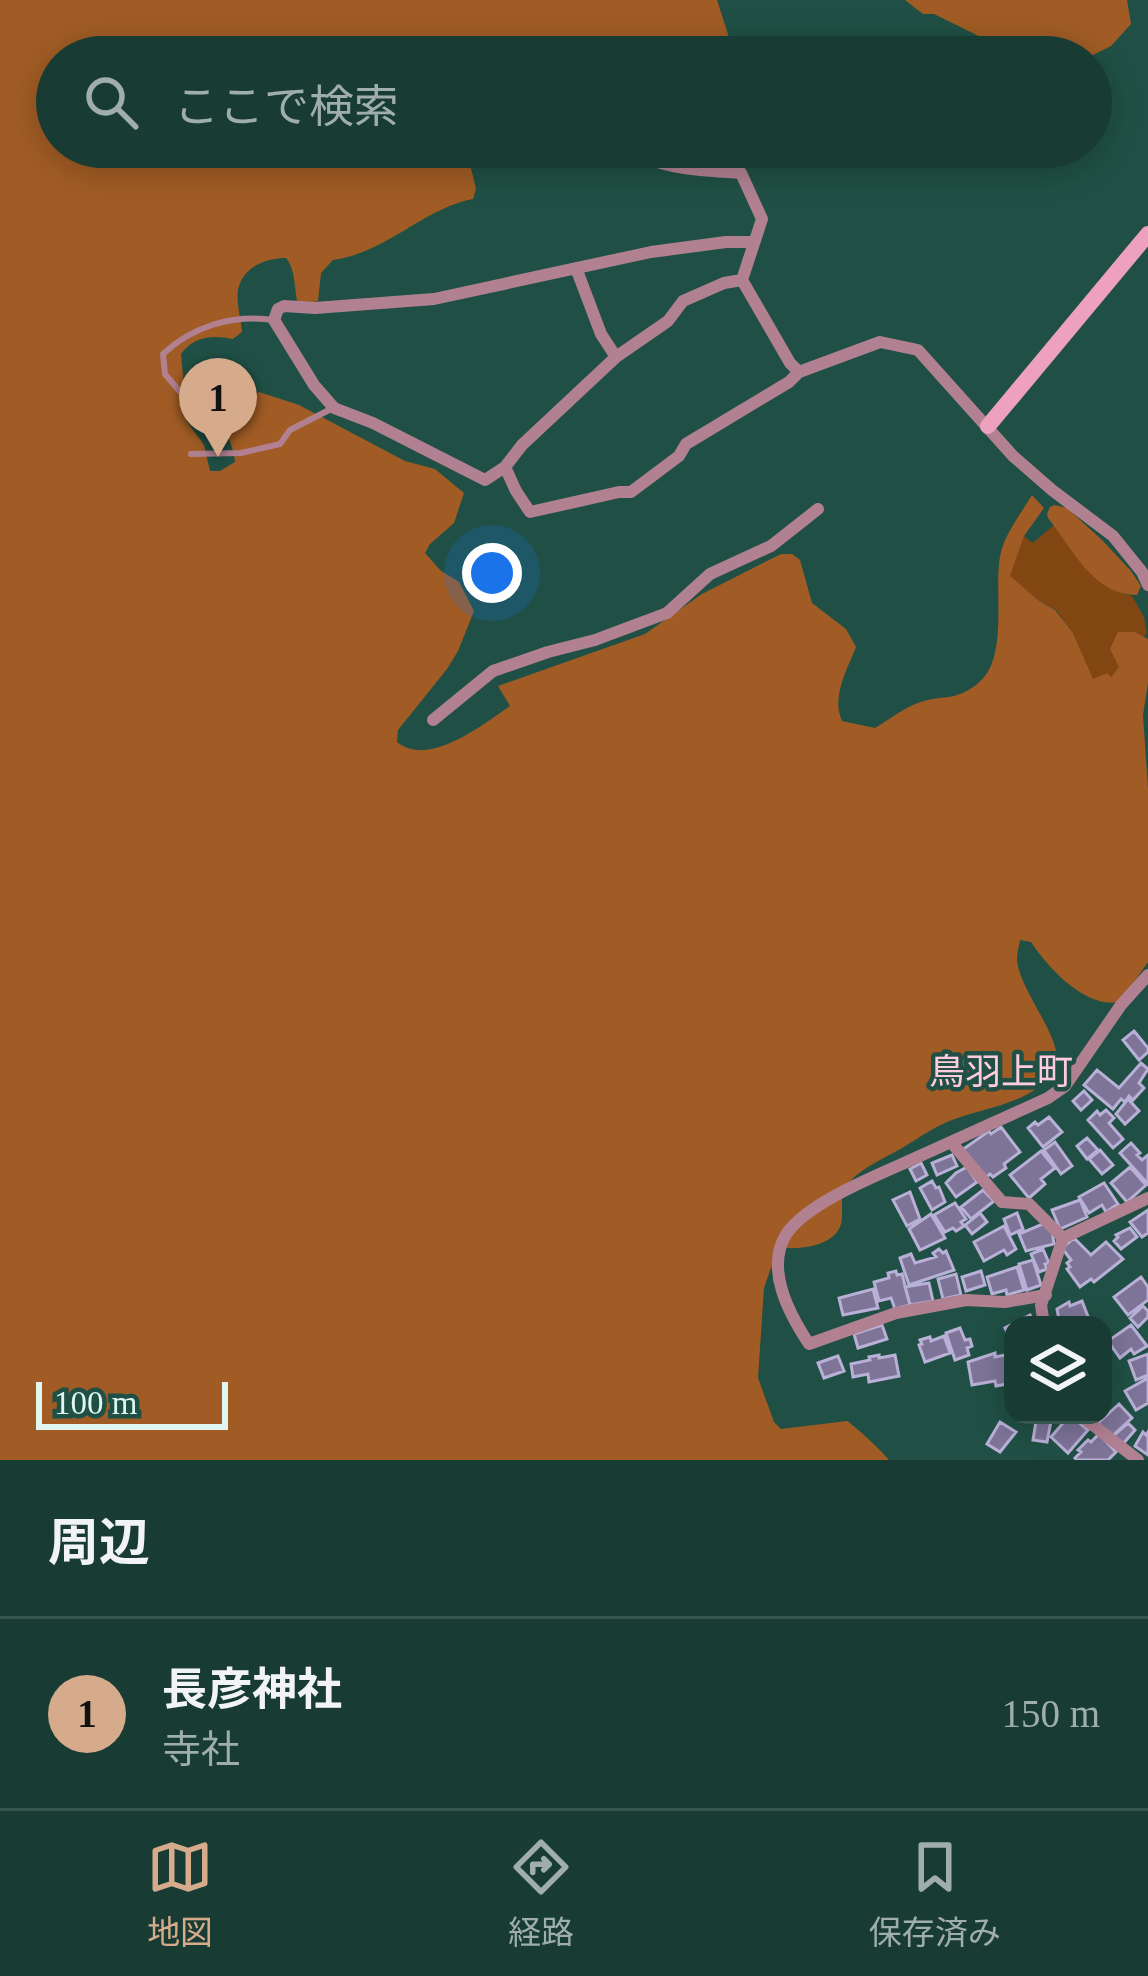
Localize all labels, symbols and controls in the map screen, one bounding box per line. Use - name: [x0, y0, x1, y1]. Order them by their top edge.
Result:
- search box: [36, 36, 1112, 168]
- icon: search: [78, 69, 144, 135]
- text: ここで検索: [174, 82, 399, 132]
- pin: 1: [179, 358, 257, 457]
- your location: [462, 543, 522, 603]
- district label: 鳥羽上町: [929, 1052, 1073, 1092]
- map controls: [1004, 1316, 1112, 1424]
- button: layers: [1004, 1316, 1112, 1424]
- scale bar: [36, 1376, 228, 1429]
- text: 100 m: [54, 1385, 137, 1421]
- text: 周辺: [48, 1515, 150, 1571]
- text: 長彦神社: [162, 1665, 342, 1715]
- text: 1: [77, 1692, 97, 1735]
- text: 150 m: [1001, 1692, 1100, 1735]
- text: 寺社: [162, 1728, 240, 1771]
- tab: 地図: [147, 1834, 213, 1954]
- tab: 経路: [508, 1834, 574, 1954]
- tab: 保存済み: [869, 1834, 1001, 1954]

